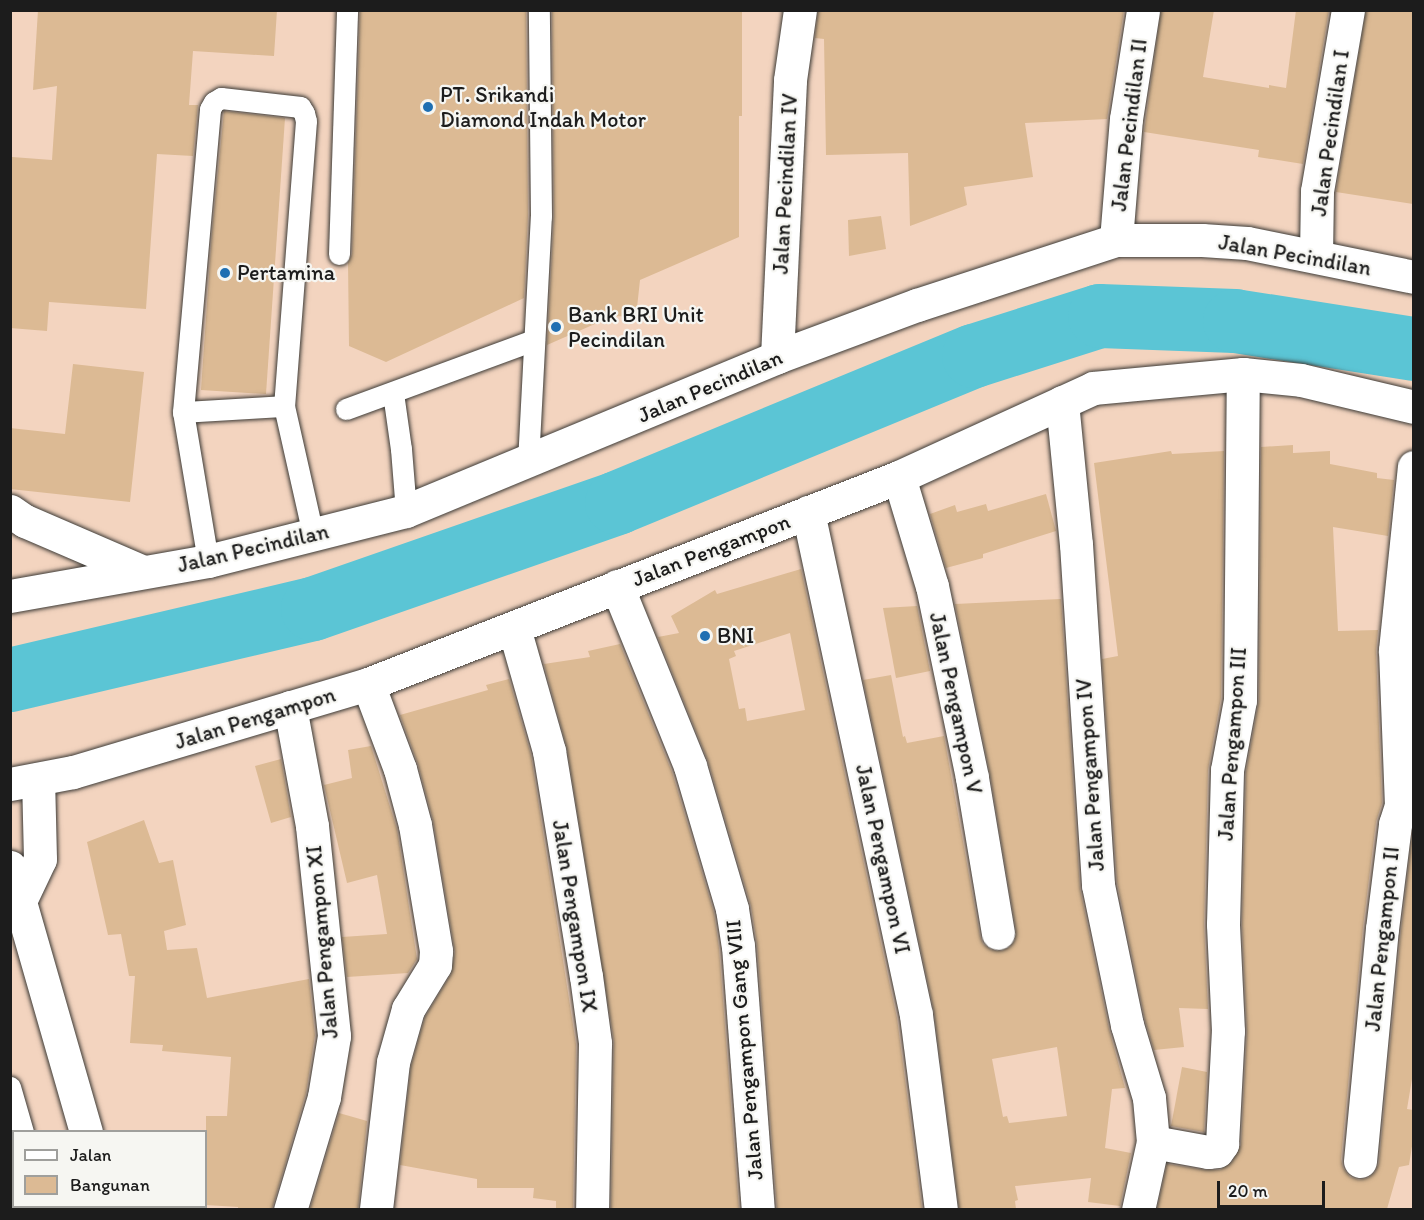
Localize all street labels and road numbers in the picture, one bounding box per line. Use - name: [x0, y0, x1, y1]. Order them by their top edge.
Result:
- street label: Jalan Pecindilan II: [1105, 38, 1153, 212]
- street label: Jalan Pecindilan I: [1305, 49, 1355, 217]
- street label: Jalan Pecindilan IV: [767, 94, 803, 274]
- street label: Jalan Pecindilan: [1218, 229, 1372, 281]
- street label: Jalan Pecindilan: [635, 344, 785, 428]
- street label: Jalan Pengampon: [629, 508, 793, 592]
- street label: Jalan Pecindilan: [176, 518, 330, 578]
- street label: Jalan Pengampon V: [924, 611, 988, 795]
- street label: Jalan Pengampon III: [1212, 647, 1252, 841]
- street label: Jalan Pengampon IV: [1070, 679, 1110, 871]
- street label: Jalan Pengampon: [172, 681, 338, 755]
- street label: Jalan Pengampon VI: [850, 763, 916, 955]
- street label: Jalan Pengampon IX: [547, 819, 603, 1013]
- street label: Jalan Pengampon XI: [300, 845, 344, 1039]
- street label: Jalan Pengampon II: [1359, 846, 1405, 1032]
- street label: Jalan Pengampon Gang VIII: [719, 919, 769, 1181]

